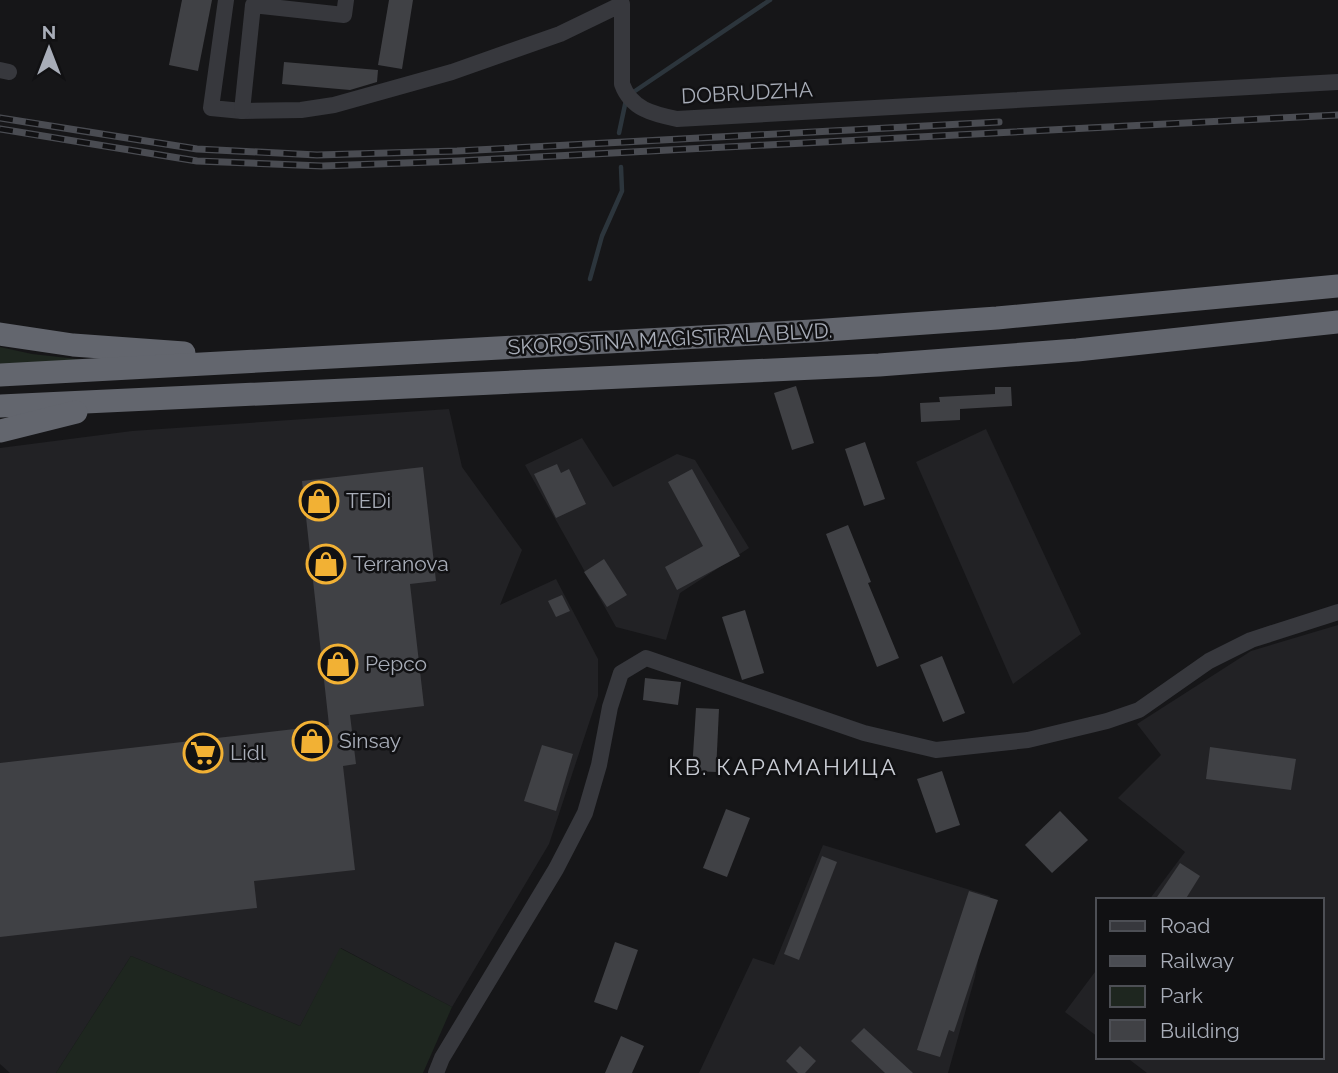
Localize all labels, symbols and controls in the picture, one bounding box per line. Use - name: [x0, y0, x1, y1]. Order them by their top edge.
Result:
- north arrow: [14, 14, 84, 84]
- text: N: [42, 21, 56, 43]
- street label: DOBRUDZHA: [680, 77, 814, 108]
- street label: SKOROSTNA MAGISTRALA BLVD.: [507, 318, 833, 359]
- shop icon: TEDi: [298, 480, 340, 522]
- place label: TEDi: [346, 488, 391, 513]
- shop icon: Terranova: [305, 543, 347, 585]
- place label: Terranova: [353, 551, 449, 576]
- shop icon: Pepco: [317, 643, 359, 685]
- place label: Pepco: [365, 651, 427, 676]
- shop icon: Sinsay: [291, 720, 333, 762]
- place label: Sinsay: [339, 728, 401, 753]
- supermarket icon: Lidl: [182, 732, 224, 774]
- place label: Lidl: [230, 740, 266, 765]
- district label: КВ. КАРАМАНИЦА: [668, 753, 898, 780]
- legend: [1096, 898, 1324, 1059]
- text: Road: [1160, 913, 1210, 938]
- text: Railway: [1160, 948, 1234, 973]
- text: Park: [1160, 983, 1203, 1008]
- text: Building: [1160, 1018, 1240, 1043]

